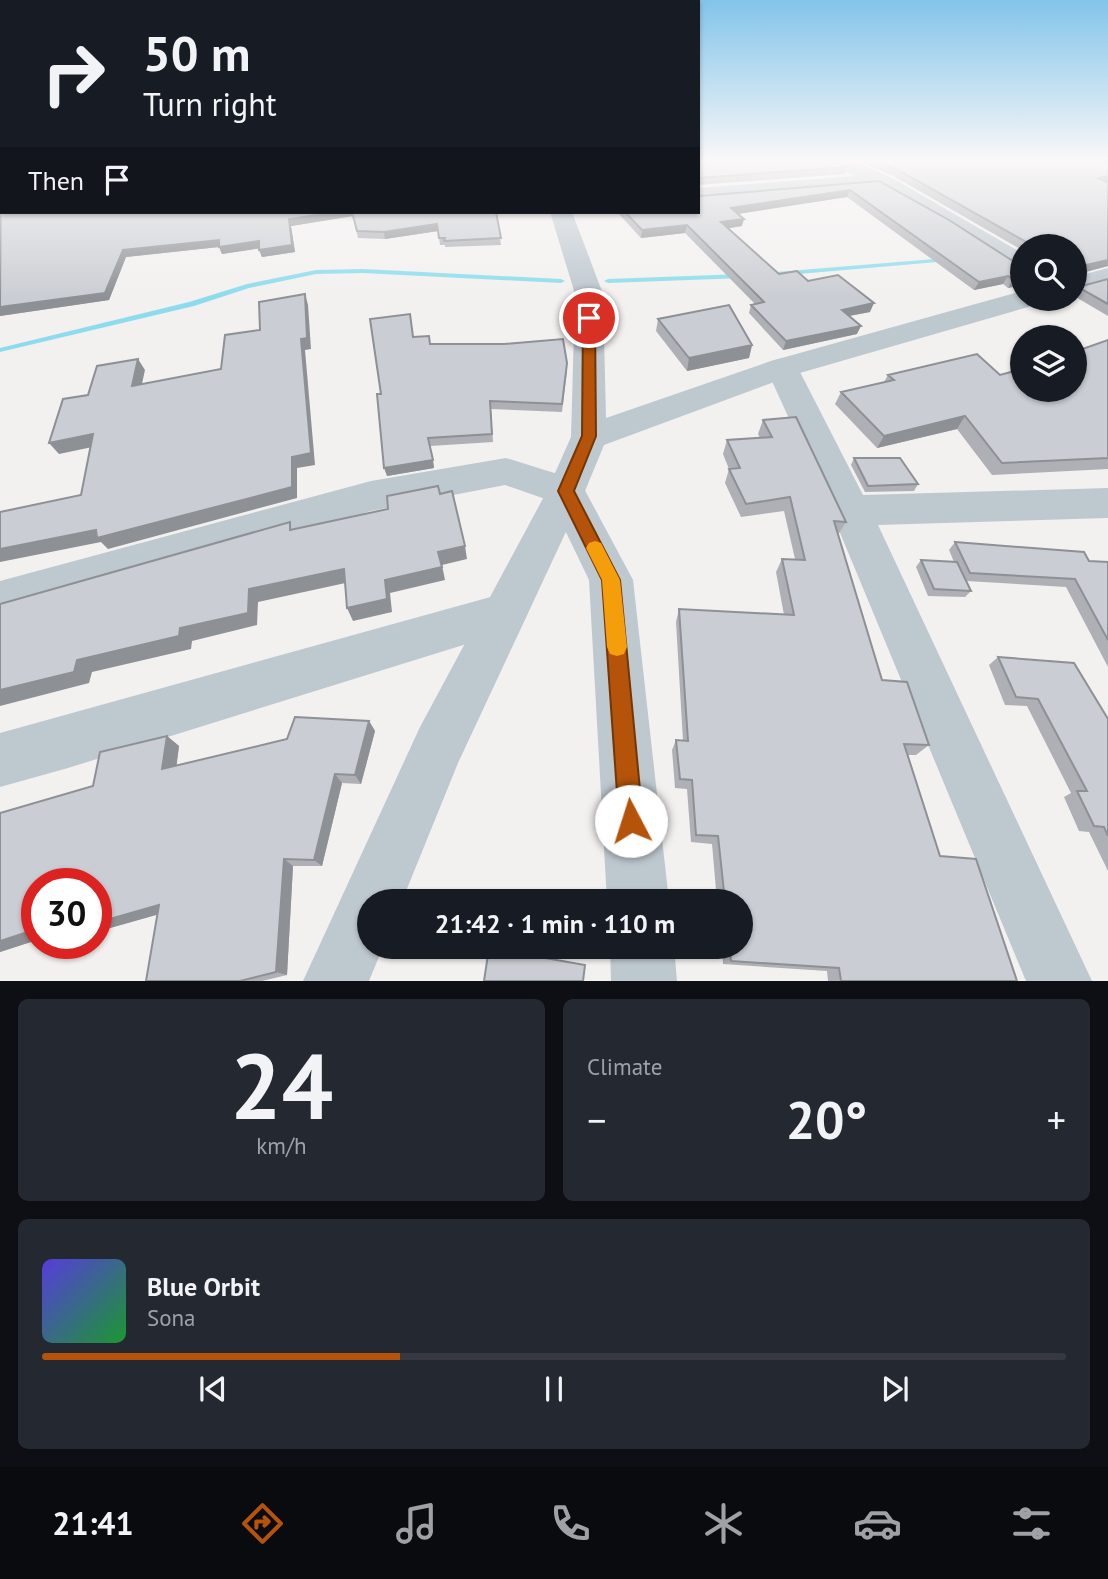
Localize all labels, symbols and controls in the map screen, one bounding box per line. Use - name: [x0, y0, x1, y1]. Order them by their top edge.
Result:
- text: 50 m: [143, 21, 250, 85]
- icon: right: [28, 28, 119, 119]
- text: Turn right: [143, 83, 277, 125]
- icon: arrive: [98, 161, 136, 199]
- text: Then: [28, 164, 84, 197]
- map controls: [1010, 234, 1087, 402]
- button: search: [1010, 234, 1087, 311]
- pin: [559, 288, 619, 348]
- icon: arrive: [570, 299, 608, 337]
- button: layers: [1010, 325, 1087, 402]
- position arrow: [594, 784, 668, 858]
- speed limit sign: 30: [21, 868, 112, 959]
- text: 21:42 · 1 min · 110 m: [435, 907, 675, 940]
- text: 24: [230, 1026, 333, 1144]
- text: Climate: [587, 1052, 662, 1081]
- text: 20°: [786, 1086, 867, 1153]
- text: −: [587, 1095, 606, 1144]
- text: +: [1047, 1095, 1066, 1144]
- text: km/h: [256, 1131, 307, 1160]
- text: Blue Orbit: [147, 1270, 260, 1303]
- text: Sona: [147, 1303, 196, 1332]
- icon: previous: [194, 1370, 232, 1408]
- icon: pause: [535, 1370, 573, 1408]
- icon: next: [876, 1370, 914, 1408]
- icon: directions: [238, 1499, 287, 1548]
- icon: music: [392, 1499, 441, 1548]
- icon: phone: [546, 1499, 595, 1548]
- icon: climate: [699, 1499, 748, 1548]
- icon: car: [853, 1499, 902, 1548]
- icon: filters: [1007, 1499, 1056, 1548]
- text: 21:41: [52, 1502, 134, 1544]

